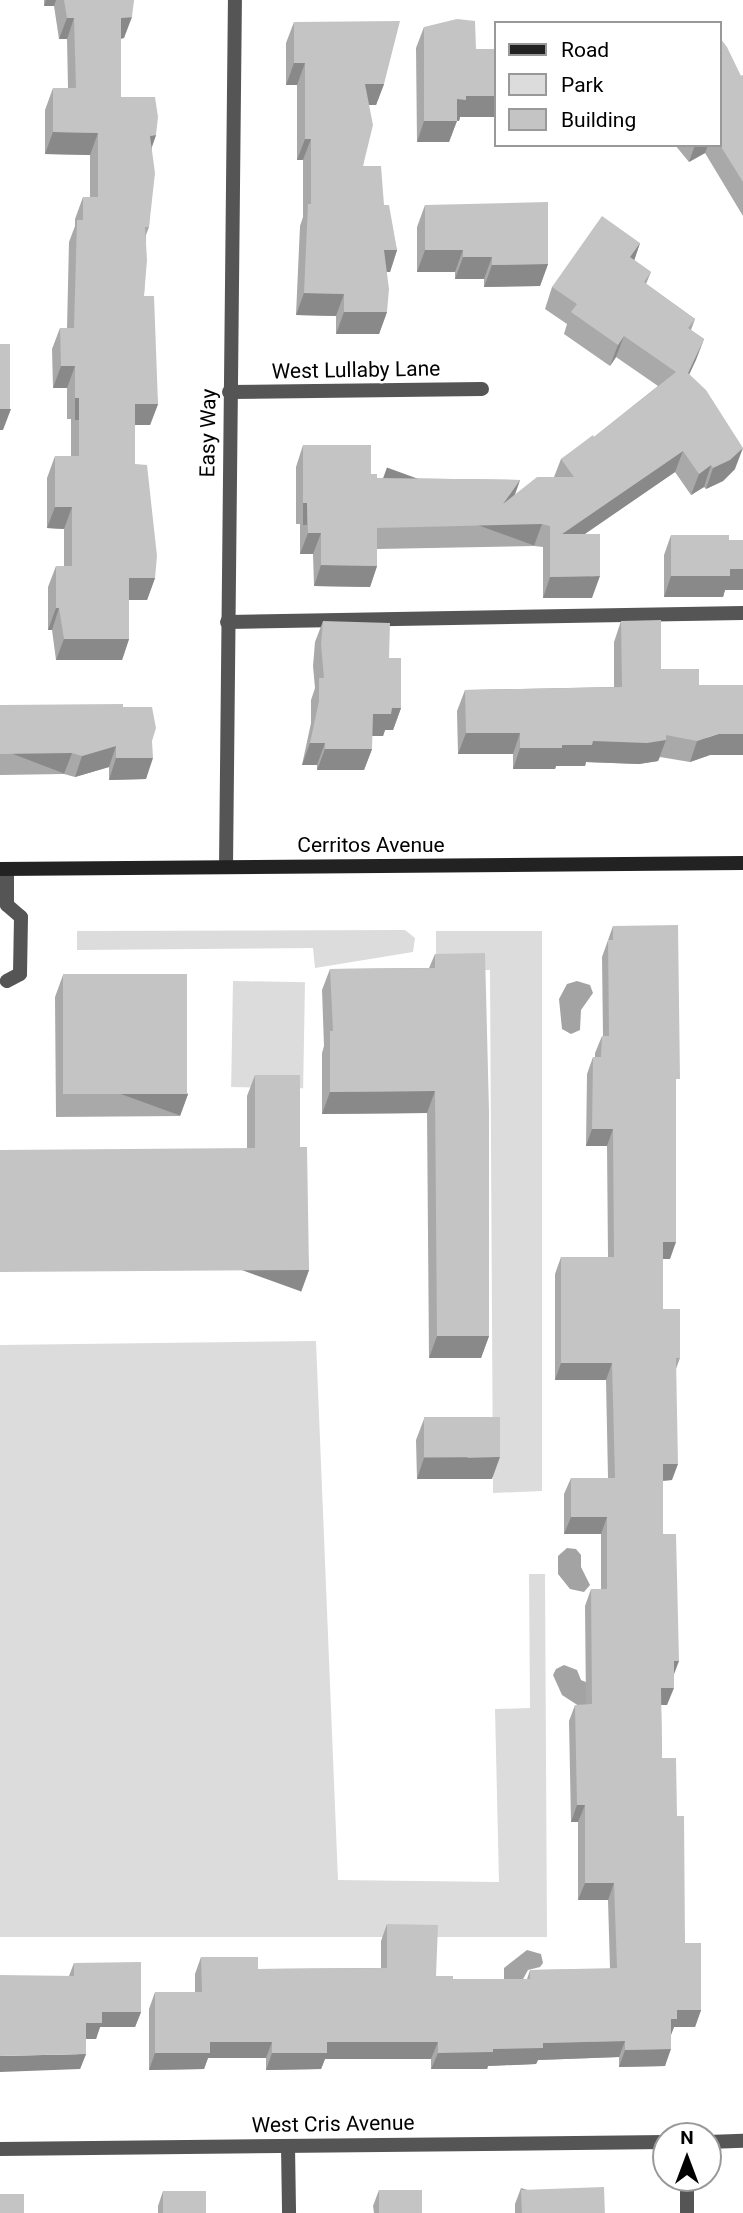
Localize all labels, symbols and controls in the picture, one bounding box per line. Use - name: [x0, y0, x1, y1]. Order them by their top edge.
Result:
- legend: [494, 21, 722, 147]
- text: Road: [561, 38, 609, 62]
- text: Park: [561, 73, 603, 97]
- text: Building: [561, 108, 636, 132]
- street label: West Lullaby Lane: [271, 356, 441, 384]
- street label: Easy Way: [195, 388, 221, 478]
- street label: Cerritos Avenue: [297, 832, 445, 858]
- street label: West Cris Avenue: [251, 2110, 415, 2138]
- north arrow: [652, 2122, 722, 2192]
- text: N: [680, 2126, 694, 2149]

